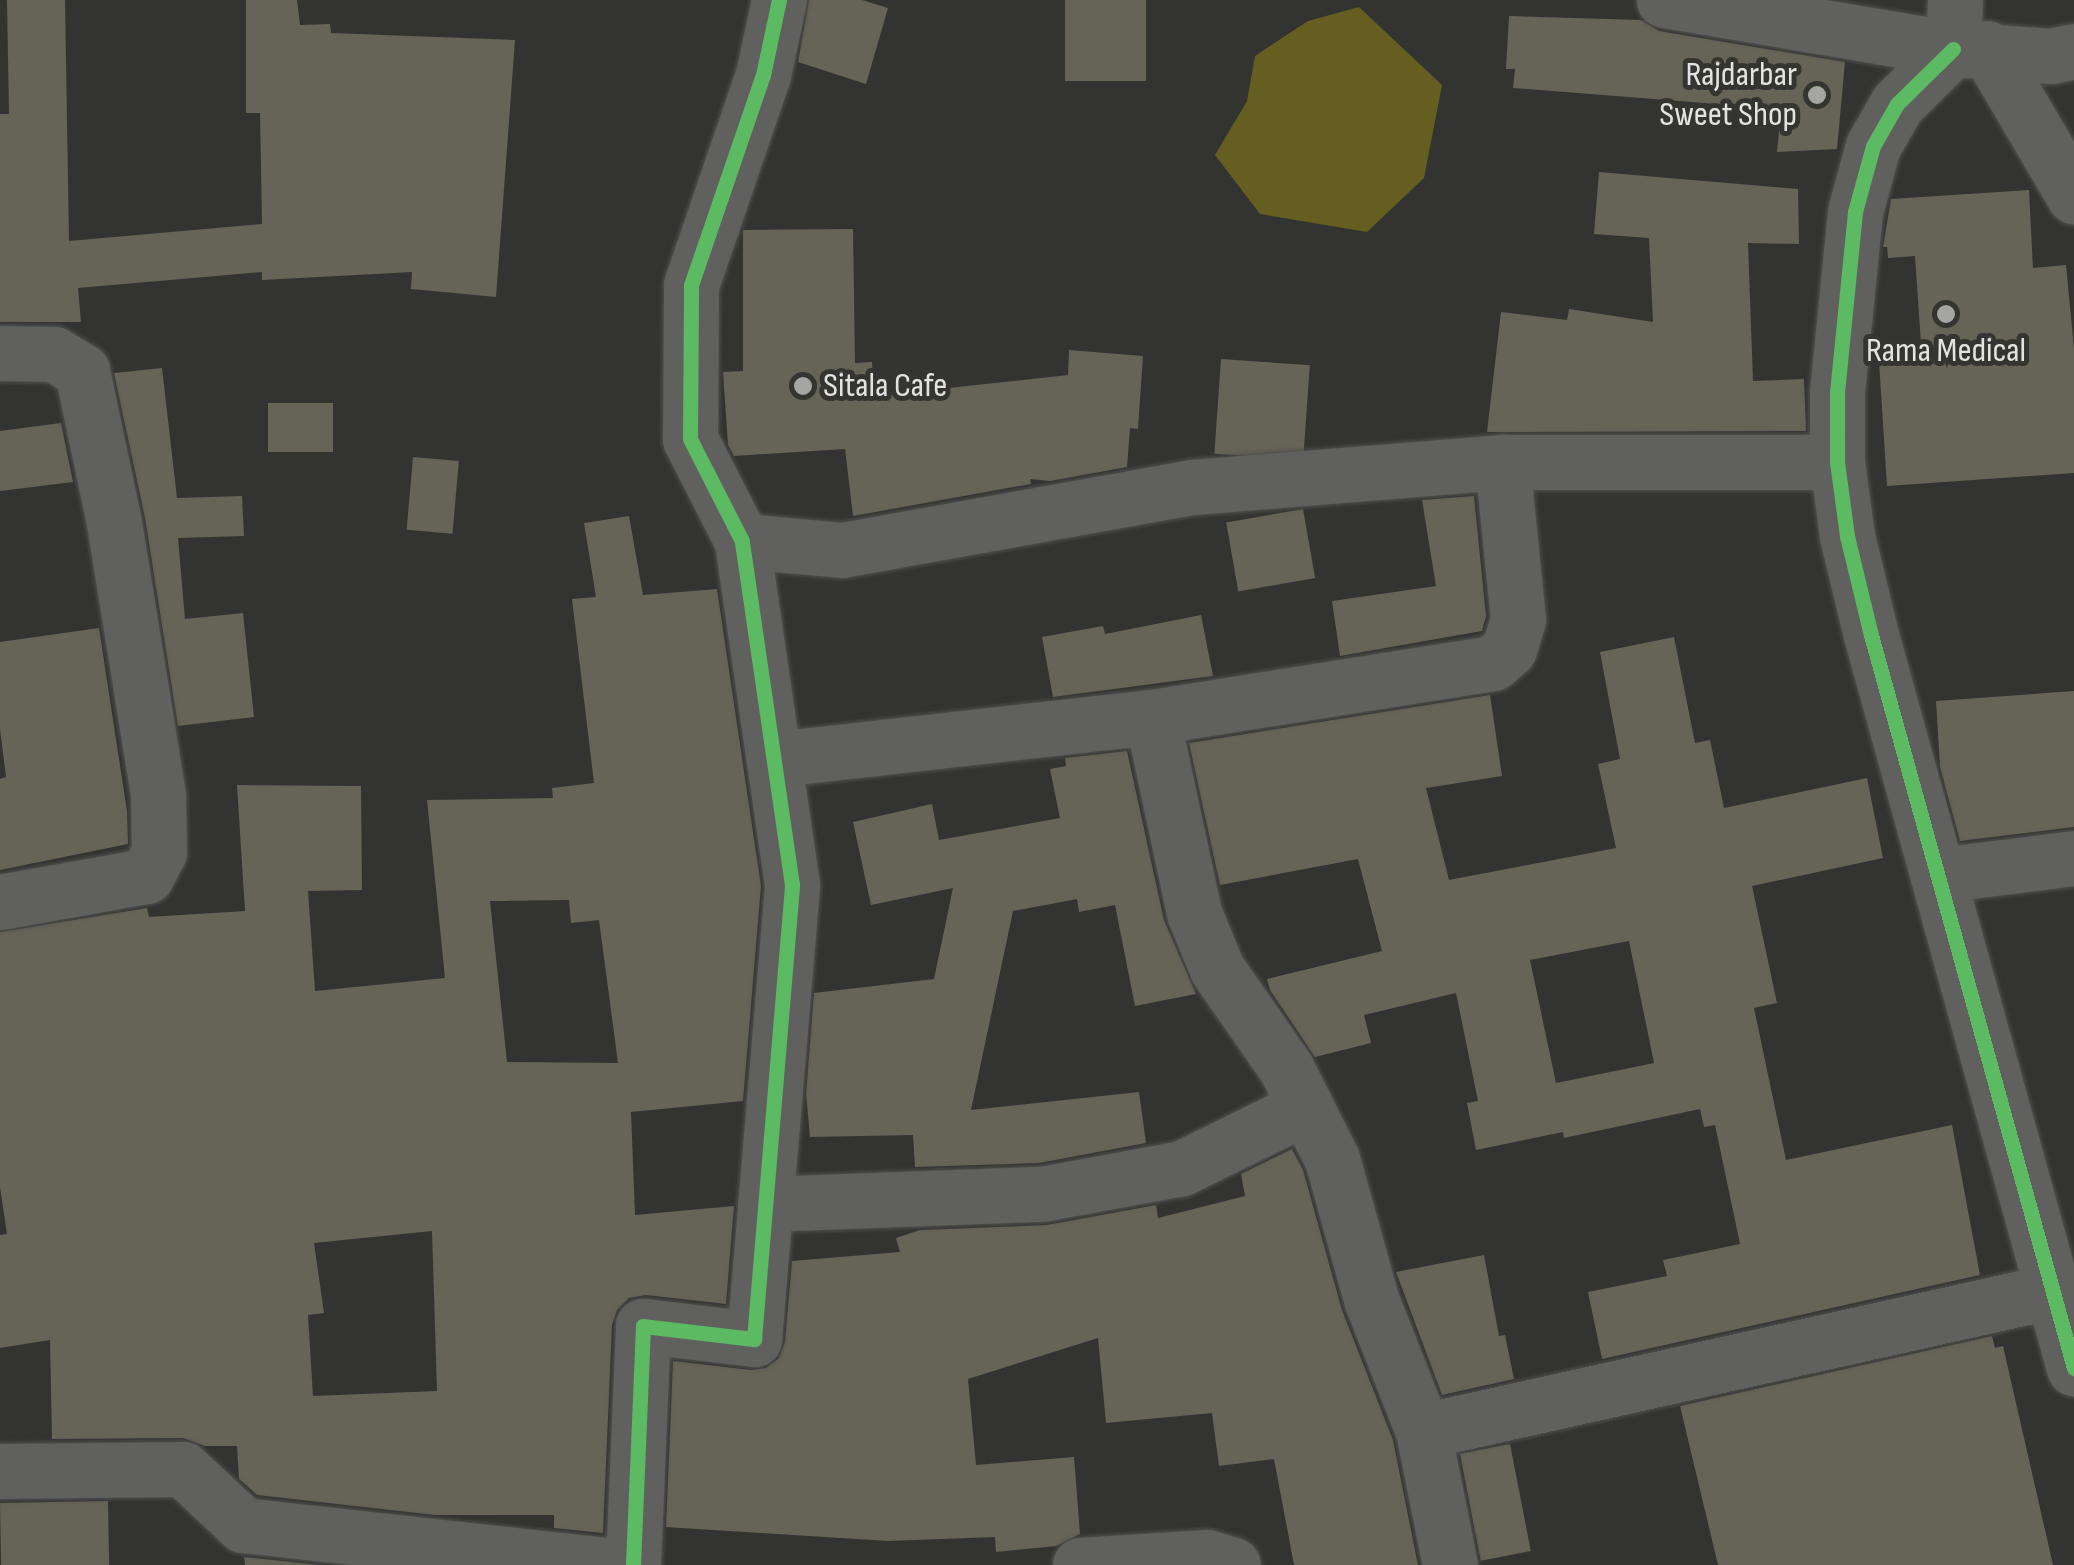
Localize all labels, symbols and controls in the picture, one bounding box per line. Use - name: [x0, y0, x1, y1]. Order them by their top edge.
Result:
- place label: Rajdarbar Sweet Shop: [1659, 54, 1797, 136]
- marker: Rajdarbar Sweet Shop: [1806, 84, 1828, 106]
- marker: Rama Medical: [1935, 303, 1957, 325]
- place label: Rama Medical: [1866, 330, 2026, 372]
- place label: Sitala Cafe: [823, 365, 947, 407]
- marker: Sitala Cafe: [792, 375, 814, 397]

